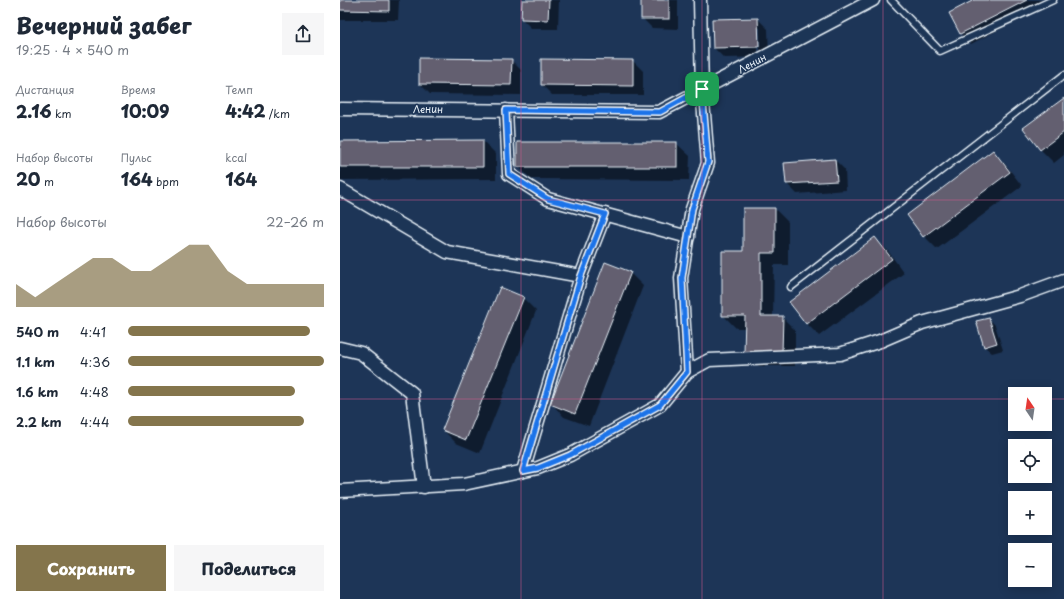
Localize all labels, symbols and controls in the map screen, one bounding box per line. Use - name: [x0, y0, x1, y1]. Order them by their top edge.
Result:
- text: Вечерний забег: [16, 8, 192, 41]
- button: share: [282, 13, 324, 55]
- text: 19:25 · 4 × 540 m: [16, 40, 129, 59]
- street label: Ленин: [735, 49, 769, 76]
- pin: [685, 72, 719, 106]
- icon: arrive: [691, 78, 713, 100]
- text: Дистанция: [16, 81, 74, 98]
- text: Время: [121, 81, 156, 98]
- text: Темп: [225, 81, 253, 98]
- text: 2.16: [16, 98, 51, 124]
- text: 10:09: [121, 98, 169, 124]
- text: 4:42: [225, 98, 265, 124]
- street label: Ленин: [413, 101, 443, 116]
- text: km: [51, 105, 72, 122]
- text: /km: [265, 105, 290, 122]
- text: Набор высоты: [16, 149, 93, 166]
- text: Пульс: [121, 149, 152, 166]
- text: kcal: [225, 149, 247, 166]
- text: 20: [16, 166, 40, 192]
- text: 164: [121, 166, 153, 192]
- text: 164: [225, 166, 257, 192]
- text: m: [40, 173, 54, 190]
- text: bpm: [153, 173, 179, 190]
- text: Набор высоты: [16, 212, 107, 231]
- text: 22–26 m: [266, 212, 324, 231]
- text: 540 m: [16, 322, 59, 341]
- text: 4:41: [80, 322, 106, 341]
- text: 1.1 km: [16, 352, 55, 371]
- text: 4:36: [80, 352, 110, 371]
- text: 1.6 km: [16, 382, 58, 401]
- text: 4:48: [80, 382, 109, 401]
- north arrow: [1008, 387, 1052, 431]
- map controls: [1008, 387, 1052, 587]
- text: 2.2 km: [16, 412, 62, 431]
- text: 4:44: [80, 412, 110, 431]
- button: locate: [1008, 439, 1052, 483]
- button: +: [1008, 491, 1052, 535]
- button: −: [1008, 543, 1052, 587]
- button: Сохранить: [16, 545, 166, 591]
- button: Поделиться: [174, 545, 324, 591]

